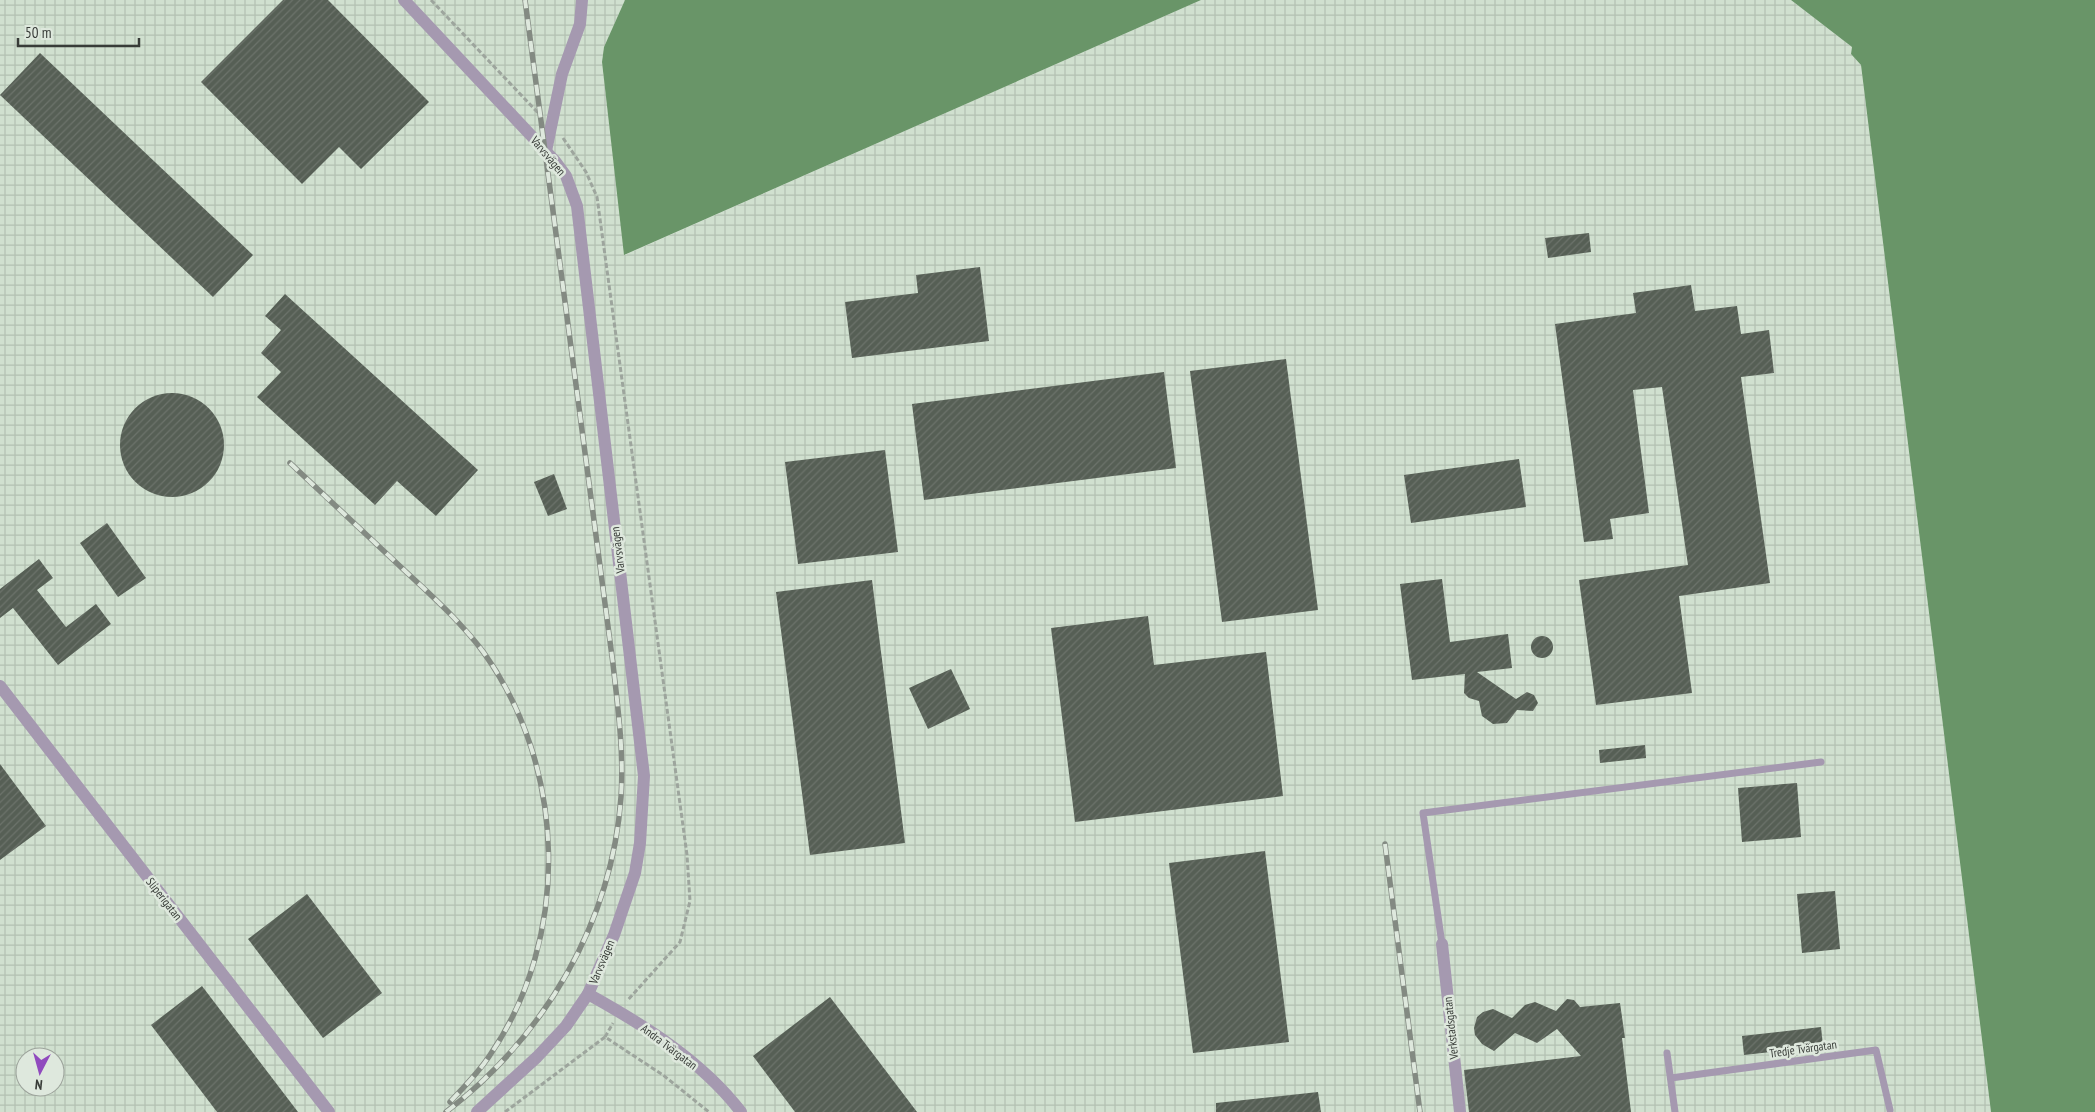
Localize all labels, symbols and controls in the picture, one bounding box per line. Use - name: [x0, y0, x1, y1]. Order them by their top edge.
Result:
- scale bar: [18, 15, 139, 47]
- text: 50 m: [25, 23, 51, 42]
- street label: Varvsvägen: [527, 132, 569, 178]
- street label: Varvsvägen: [607, 526, 628, 575]
- street label: Sliperigatan: [143, 874, 186, 923]
- street label: Varvsvägen: [585, 937, 618, 987]
- street label: Verkstadsgatan: [1440, 996, 1461, 1061]
- street label: Andra Tvärgatan: [638, 1021, 700, 1073]
- street label: Tredje Tvärgatan: [1768, 1036, 1838, 1061]
- north arrow: [15, 1047, 65, 1097]
- text: N: [34, 1076, 43, 1094]

